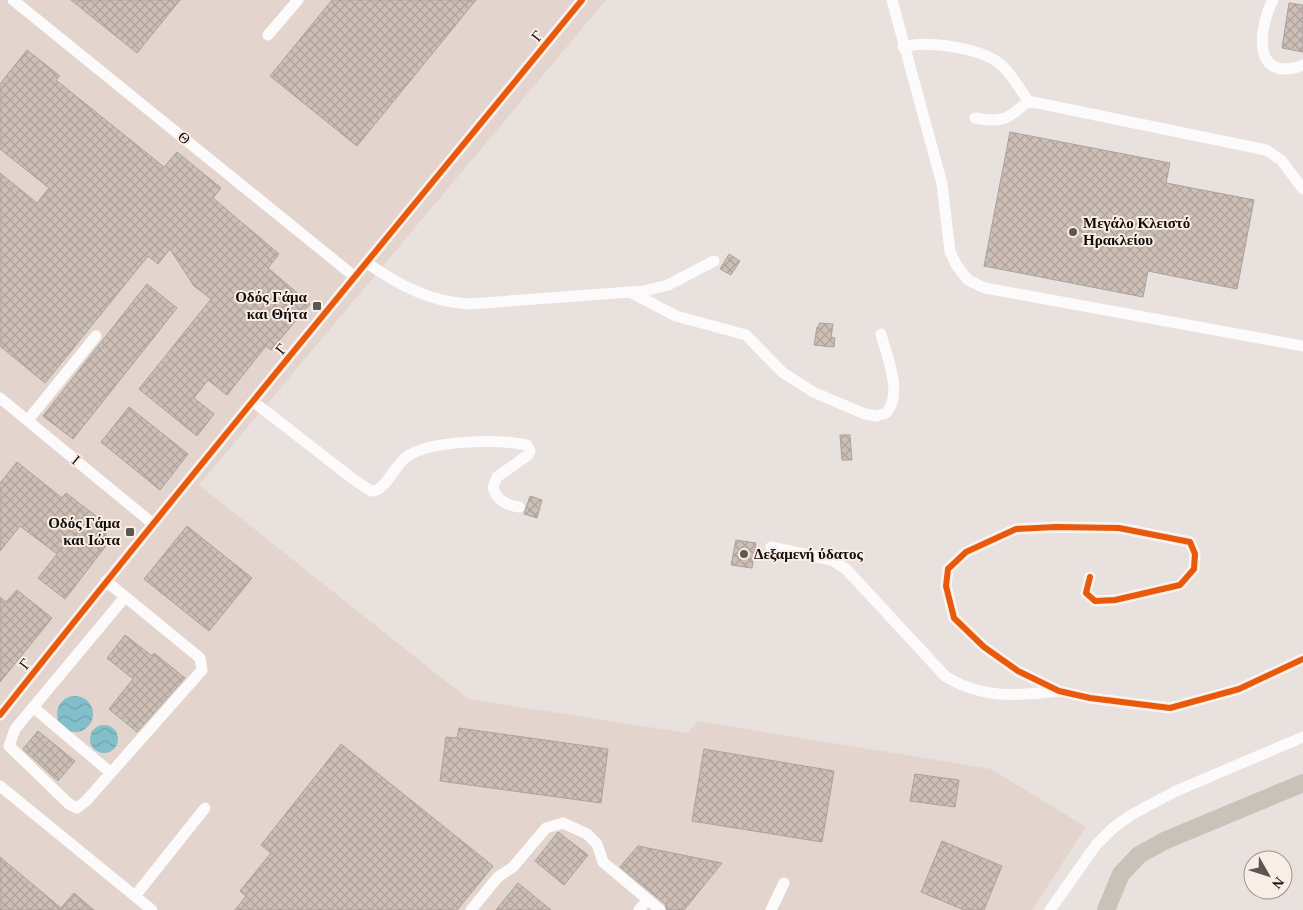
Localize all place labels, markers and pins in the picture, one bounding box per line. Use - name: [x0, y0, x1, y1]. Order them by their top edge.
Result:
- place label: Μεγάλο Κλειστό Ηρακλείου: [1083, 215, 1190, 248]
- marker: Μεγάλο Κλειστό Ηρακλείου: [1067, 226, 1079, 238]
- place label: Οδός Γάμα και Θήτα: [235, 289, 308, 322]
- marker: Οδός Γάμα και Θήτα: [311, 300, 323, 312]
- place label: Οδός Γάμα και Ιώτα: [48, 515, 121, 548]
- marker: Οδός Γάμα και Ιώτα: [124, 526, 136, 538]
- place label: Δεξαμενή ύδατος: [754, 546, 863, 562]
- marker: Δεξαμενή ύδατος: [738, 548, 750, 560]

